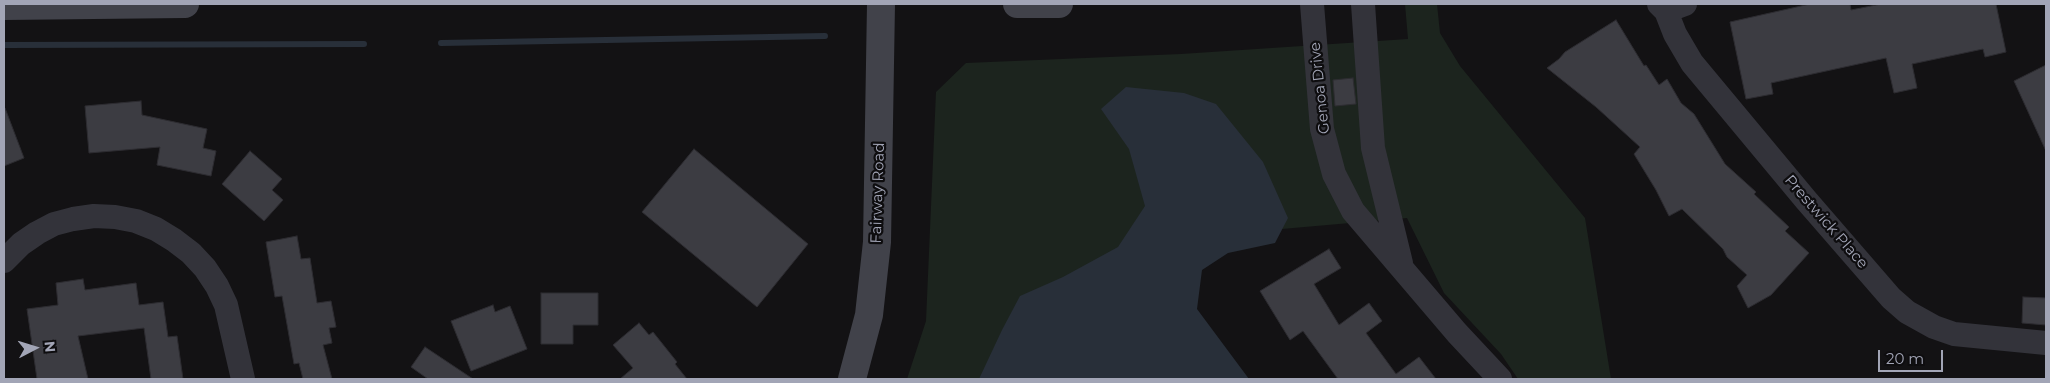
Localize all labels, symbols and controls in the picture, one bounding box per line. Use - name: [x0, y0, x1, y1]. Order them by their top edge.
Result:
- street label: Genoa Drive: [1306, 41, 1334, 135]
- street label: Fairway Road: [867, 142, 889, 244]
- street label: Prestwick Place: [1780, 172, 1872, 272]
- north arrow: [10, 323, 60, 373]
- text: N: [40, 340, 59, 353]
- scale bar: [1880, 340, 1945, 372]
- text: 20 m: [1886, 349, 1924, 368]

